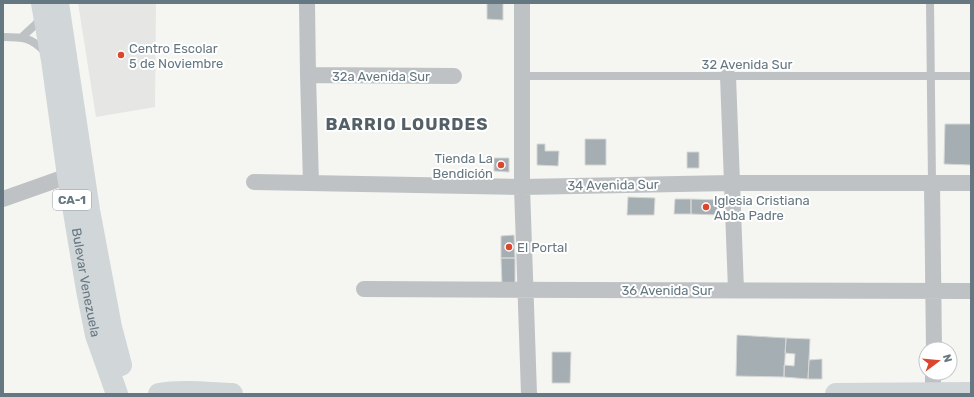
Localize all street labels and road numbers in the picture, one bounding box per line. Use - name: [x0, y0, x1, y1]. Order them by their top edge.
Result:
- street label: 32 Avenida Sur: [702, 57, 792, 72]
- street label: 32a Avenida Sur: [332, 69, 430, 84]
- street label: 34 Avenida Sur: [567, 177, 659, 193]
- road number: CA-1: [53, 190, 91, 210]
- street label: Bulevar Venezuela: [69, 227, 104, 338]
- street label: 36 Avenida Sur: [621, 283, 713, 298]

